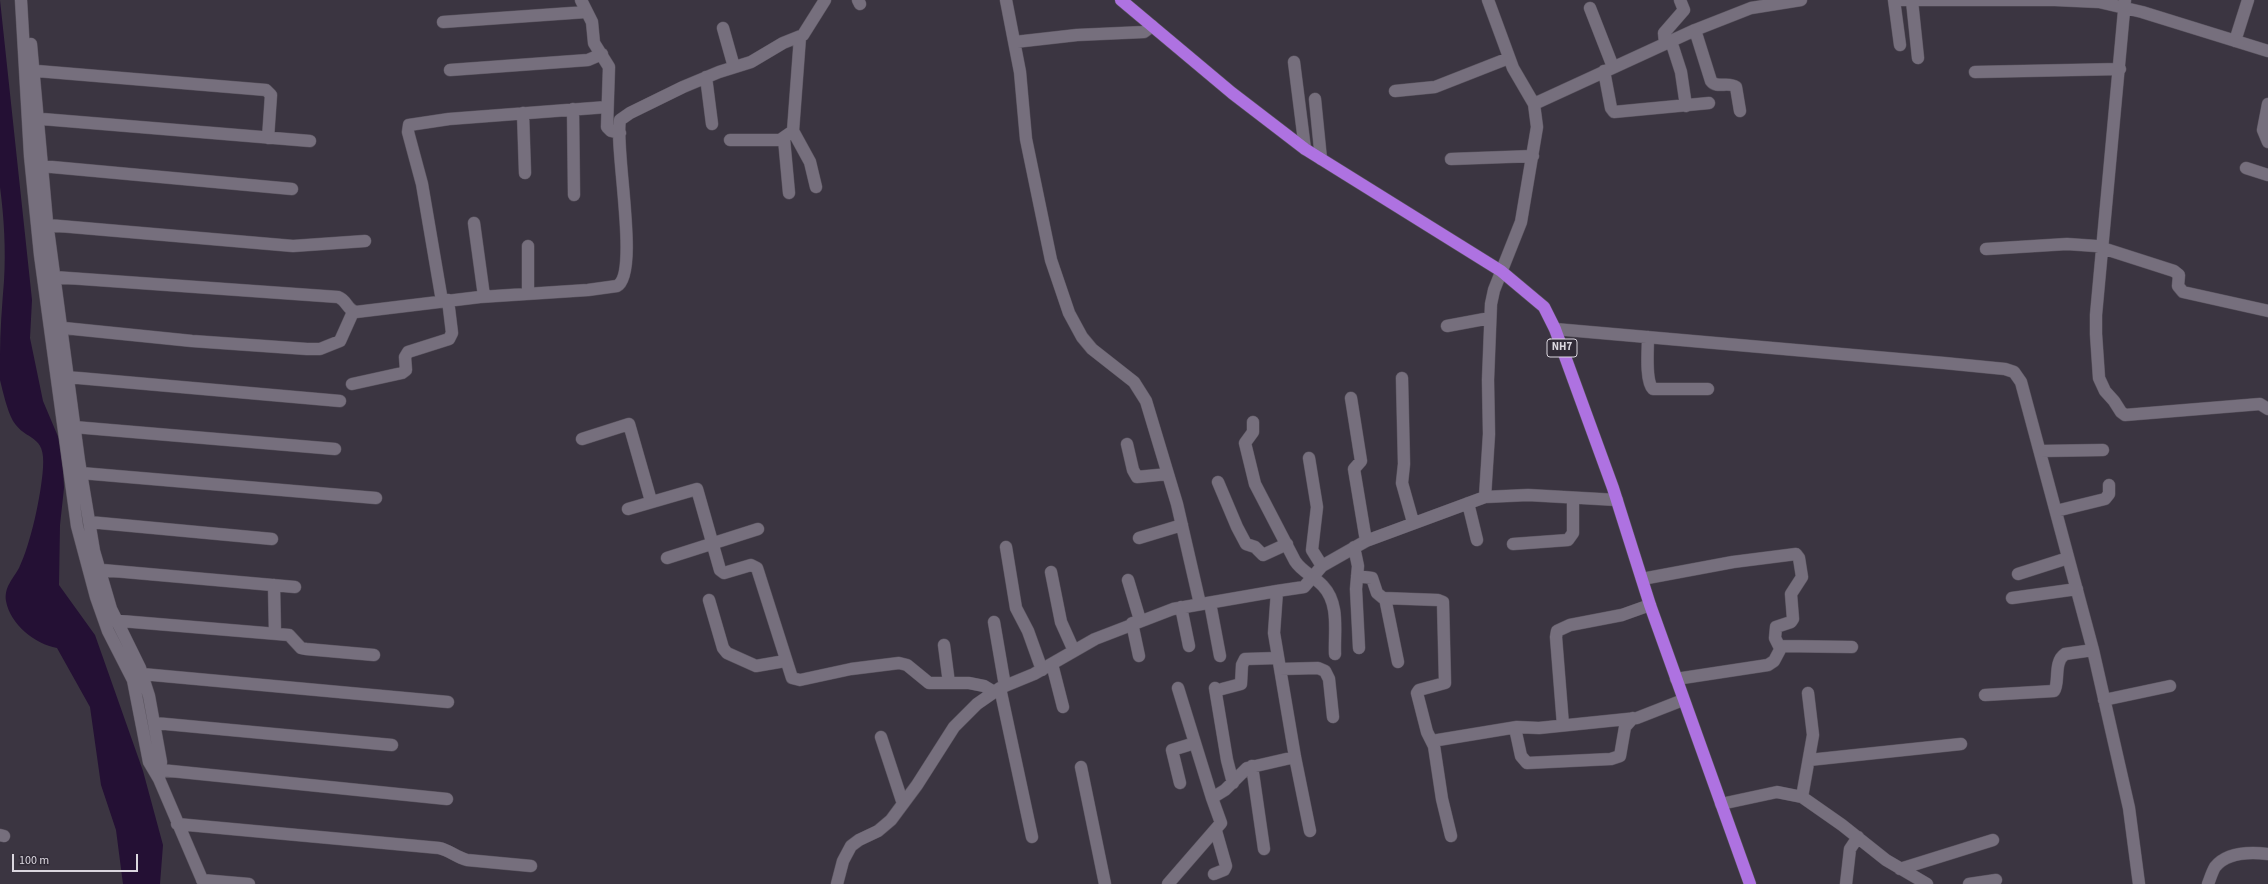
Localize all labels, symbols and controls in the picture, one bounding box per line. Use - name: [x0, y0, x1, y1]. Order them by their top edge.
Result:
- road number: NH7: [1547, 339, 1577, 357]
- scale bar: [14, 846, 140, 872]
- text: 100 m: [19, 852, 49, 869]

